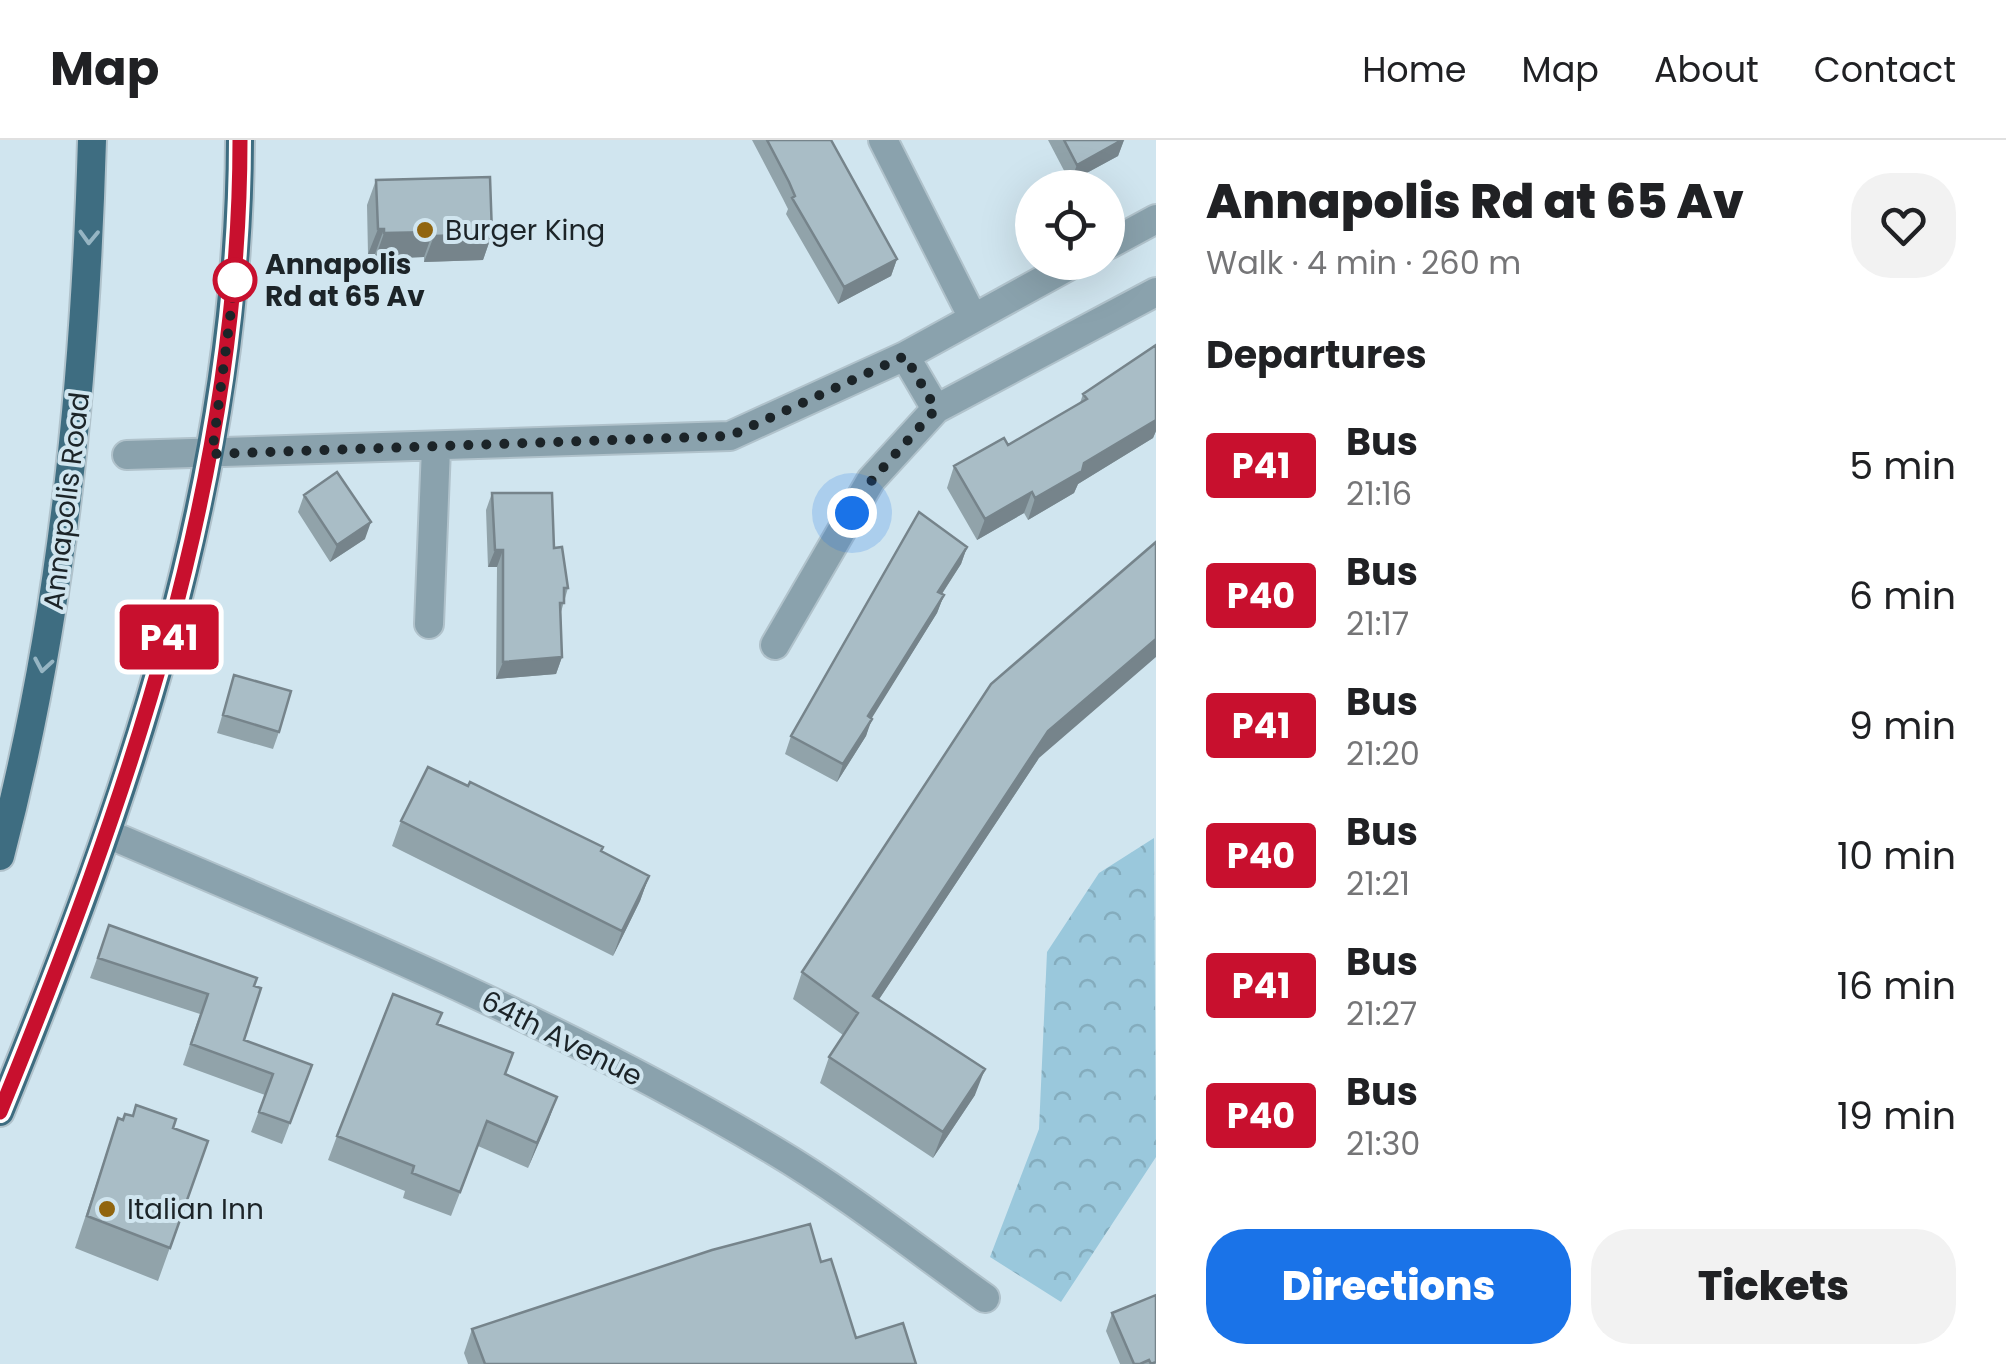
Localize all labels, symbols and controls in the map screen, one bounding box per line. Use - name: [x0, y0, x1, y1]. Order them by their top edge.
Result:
- text: Map: [50, 35, 159, 102]
- text: Home: [1362, 45, 1467, 94]
- text: Map: [1522, 45, 1599, 94]
- text: About: [1654, 45, 1759, 94]
- text: Contact: [1814, 45, 1956, 94]
- text: Annapolis Rd at 65 Av: [1206, 168, 1744, 235]
- map controls: [1015, 170, 1125, 280]
- button: locate: [1015, 170, 1125, 280]
- button: heart: [1851, 173, 1956, 278]
- place label: Burger King: [445, 211, 605, 250]
- marker: Burger King: [414, 219, 436, 241]
- one-way arrow: [78, 230, 99, 246]
- text: Walk · 4 min · 260 m: [1206, 240, 1521, 285]
- place label: Annapolis Rd at 65 Av: [265, 245, 425, 316]
- marker: Annapolis Rd at 65 Av: [214, 259, 256, 301]
- text: Departures: [1206, 328, 1427, 381]
- street label: Annapolis Road: [34, 390, 99, 612]
- text: Bus: [1346, 415, 1418, 468]
- text: 5 min: [1849, 439, 1956, 492]
- text: P41: [1232, 441, 1290, 490]
- text: 21:16: [1346, 471, 1412, 516]
- your location: [827, 488, 877, 538]
- text: Bus: [1346, 545, 1418, 598]
- text: 6 min: [1849, 569, 1956, 622]
- text: P40: [1227, 571, 1295, 620]
- text: 21:17: [1346, 601, 1409, 646]
- line badge: P41: [111, 604, 226, 670]
- text: P41: [140, 613, 198, 662]
- one-way arrow: [33, 656, 54, 673]
- text: Bus: [1346, 675, 1418, 728]
- text: 9 min: [1849, 699, 1956, 752]
- text: P41: [1232, 701, 1290, 750]
- text: 21:20: [1346, 731, 1420, 776]
- text: Bus: [1346, 805, 1418, 858]
- text: 10 min: [1837, 829, 1956, 882]
- text: P40: [1227, 831, 1295, 880]
- text: 21:21: [1346, 861, 1410, 906]
- text: Bus: [1346, 935, 1418, 988]
- text: 16 min: [1837, 959, 1956, 1012]
- text: P41: [1232, 961, 1290, 1010]
- street label: 64th Avenue: [474, 981, 649, 1096]
- text: 21:27: [1346, 991, 1417, 1036]
- text: Bus: [1346, 1065, 1418, 1118]
- text: 19 min: [1837, 1089, 1956, 1142]
- text: P40: [1227, 1091, 1295, 1140]
- text: 21:30: [1346, 1121, 1420, 1166]
- place label: Italian Inn: [127, 1190, 264, 1229]
- marker: Italian Inn: [96, 1198, 118, 1220]
- button: Directions: [1206, 1229, 1571, 1344]
- button: Tickets: [1591, 1229, 1956, 1344]

